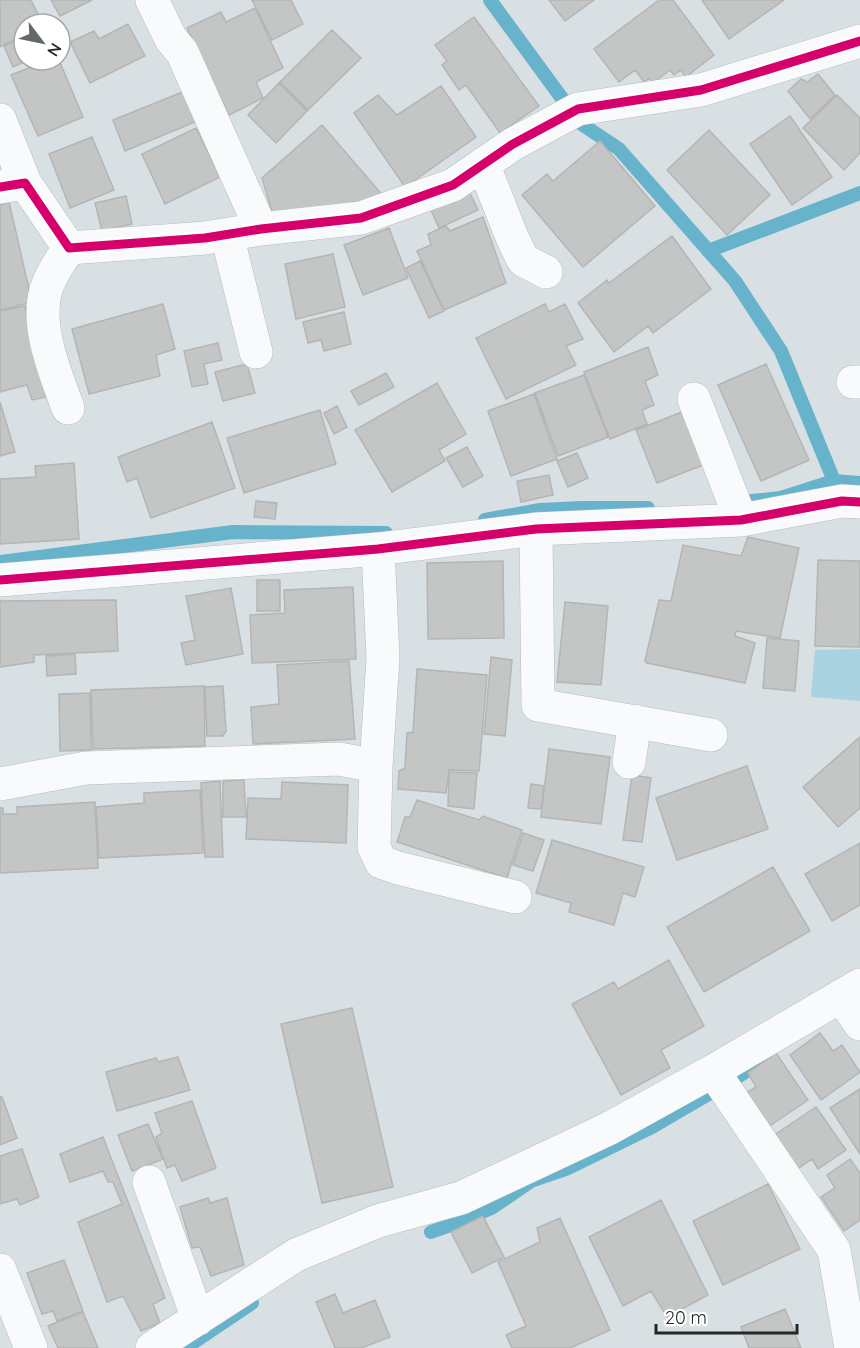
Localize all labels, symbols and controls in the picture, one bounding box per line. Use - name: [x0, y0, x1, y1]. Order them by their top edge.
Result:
- north arrow: [12, 12, 72, 72]
- text: N: [43, 40, 66, 60]
- scale bar: [656, 1297, 797, 1335]
- text: 20 m: [665, 1306, 707, 1329]

